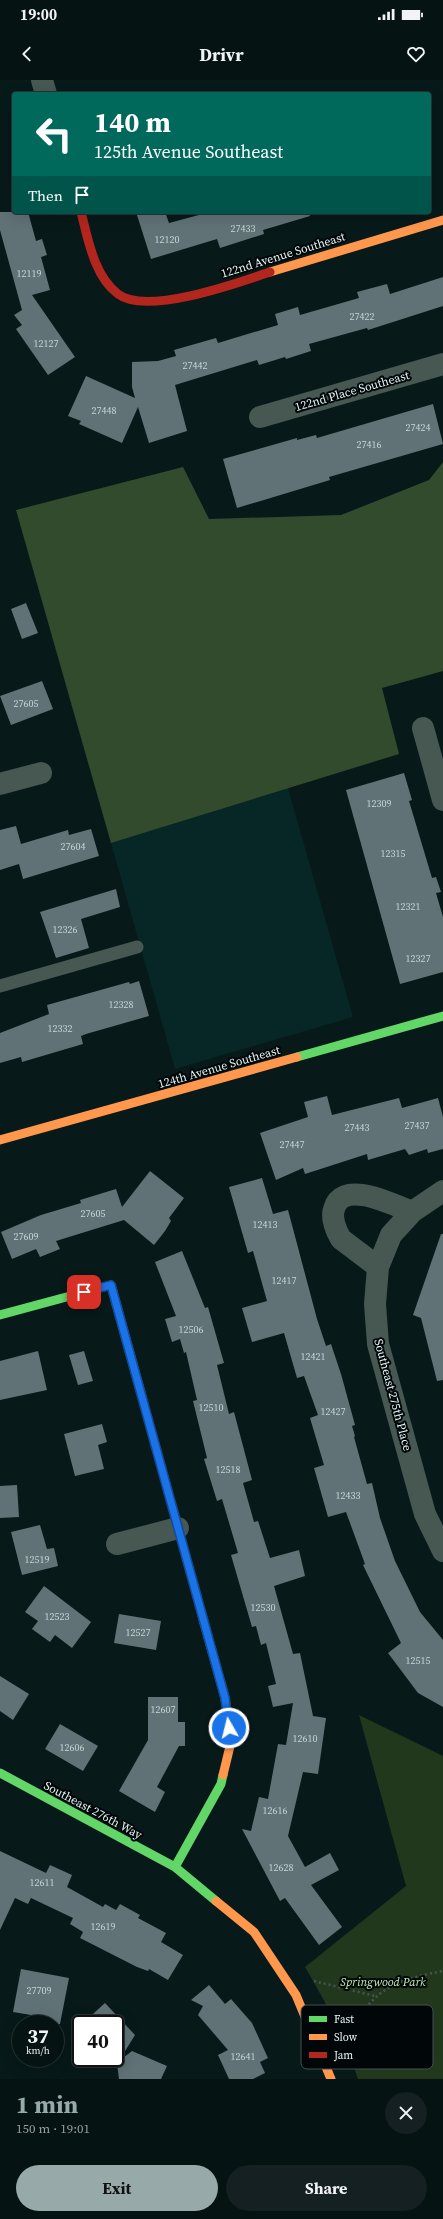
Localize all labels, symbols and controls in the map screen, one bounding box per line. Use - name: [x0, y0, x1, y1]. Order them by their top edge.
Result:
- text: 19:00: [20, 4, 57, 25]
- text: Drivr: [199, 42, 244, 67]
- icon: back: [16, 43, 38, 65]
- icon: heart: [405, 43, 427, 65]
- text: 140 m: [94, 103, 171, 141]
- icon: left: [28, 108, 80, 160]
- text: 125th Avenue Southeast: [94, 139, 283, 164]
- icon: arrive: [71, 184, 93, 206]
- text: Then: [28, 185, 63, 206]
- house number: 27433: [231, 222, 256, 235]
- street label: 122nd Avenue Southeast: [219, 228, 347, 282]
- house number: 12120: [155, 233, 180, 246]
- house number: 12119: [17, 267, 42, 280]
- house number: 27422: [350, 310, 375, 323]
- house number: 12127: [34, 337, 59, 350]
- house number: 27442: [183, 359, 208, 372]
- street label: 122nd Place Southeast: [293, 367, 411, 415]
- house number: 27448: [92, 404, 117, 417]
- house number: 27424: [406, 421, 431, 434]
- house number: 27416: [357, 438, 382, 451]
- house number: 27605: [14, 697, 39, 710]
- house number: 12309: [367, 797, 392, 810]
- house number: 27604: [61, 840, 86, 853]
- house number: 12315: [381, 847, 406, 860]
- house number: 12321: [396, 900, 421, 913]
- house number: 12326: [53, 923, 78, 936]
- house number: 12327: [406, 952, 431, 965]
- house number: 12328: [109, 998, 134, 1011]
- house number: 12332: [48, 1022, 73, 1035]
- street label: 124th Avenue Southeast: [156, 1042, 282, 1092]
- house number: 27437: [405, 1119, 430, 1132]
- house number: 27443: [345, 1121, 370, 1134]
- house number: 27447: [280, 1138, 305, 1151]
- house number: 27605: [81, 1207, 106, 1220]
- house number: 12413: [253, 1218, 278, 1231]
- house number: 27609: [14, 1230, 39, 1243]
- house number: 12417: [272, 1274, 297, 1287]
- pin: [67, 1275, 101, 1309]
- icon: arrive: [73, 1281, 95, 1303]
- house number: 12506: [179, 1323, 204, 1336]
- street label: Southeast 275th Place: [370, 1337, 416, 1453]
- house number: 12421: [301, 1350, 326, 1363]
- house number: 12510: [199, 1401, 224, 1414]
- house number: 12427: [321, 1405, 346, 1418]
- house number: 12518: [216, 1463, 241, 1476]
- house number: 12433: [336, 1489, 361, 1502]
- house number: 12519: [25, 1553, 50, 1566]
- house number: 12530: [251, 1601, 276, 1614]
- house number: 12523: [45, 1610, 70, 1623]
- house number: 12527: [126, 1626, 151, 1639]
- house number: 12515: [406, 1654, 431, 1667]
- house number: 12607: [151, 1703, 176, 1716]
- position arrow: [208, 1707, 250, 1749]
- house number: 12610: [293, 1732, 318, 1745]
- house number: 12606: [60, 1741, 85, 1754]
- street label: Southeast 276th Way: [41, 1777, 146, 1843]
- house number: 12616: [263, 1804, 288, 1817]
- house number: 12628: [269, 1861, 294, 1874]
- house number: 12611: [30, 1876, 55, 1889]
- house number: 12619: [91, 1920, 116, 1933]
- park label: Springwood Park: [340, 1974, 426, 1990]
- house number: 27709: [27, 1984, 52, 1997]
- legend: [301, 2005, 433, 2069]
- text: Fast: [334, 2012, 354, 2027]
- speed limit sign: 40: [72, 2015, 124, 2067]
- text: 37: [27, 2022, 49, 2050]
- text: Slow: [334, 2030, 358, 2045]
- text: km/h: [26, 2044, 50, 2057]
- text: Jam: [333, 2048, 353, 2063]
- house number: 12641: [231, 2050, 256, 2063]
- text: 1 min: [16, 2088, 78, 2121]
- button: close: [385, 2092, 427, 2134]
- text: 150 m · 19:01: [16, 2120, 90, 2137]
- button: Exit: [16, 2165, 218, 2211]
- button: Share: [226, 2165, 427, 2211]

